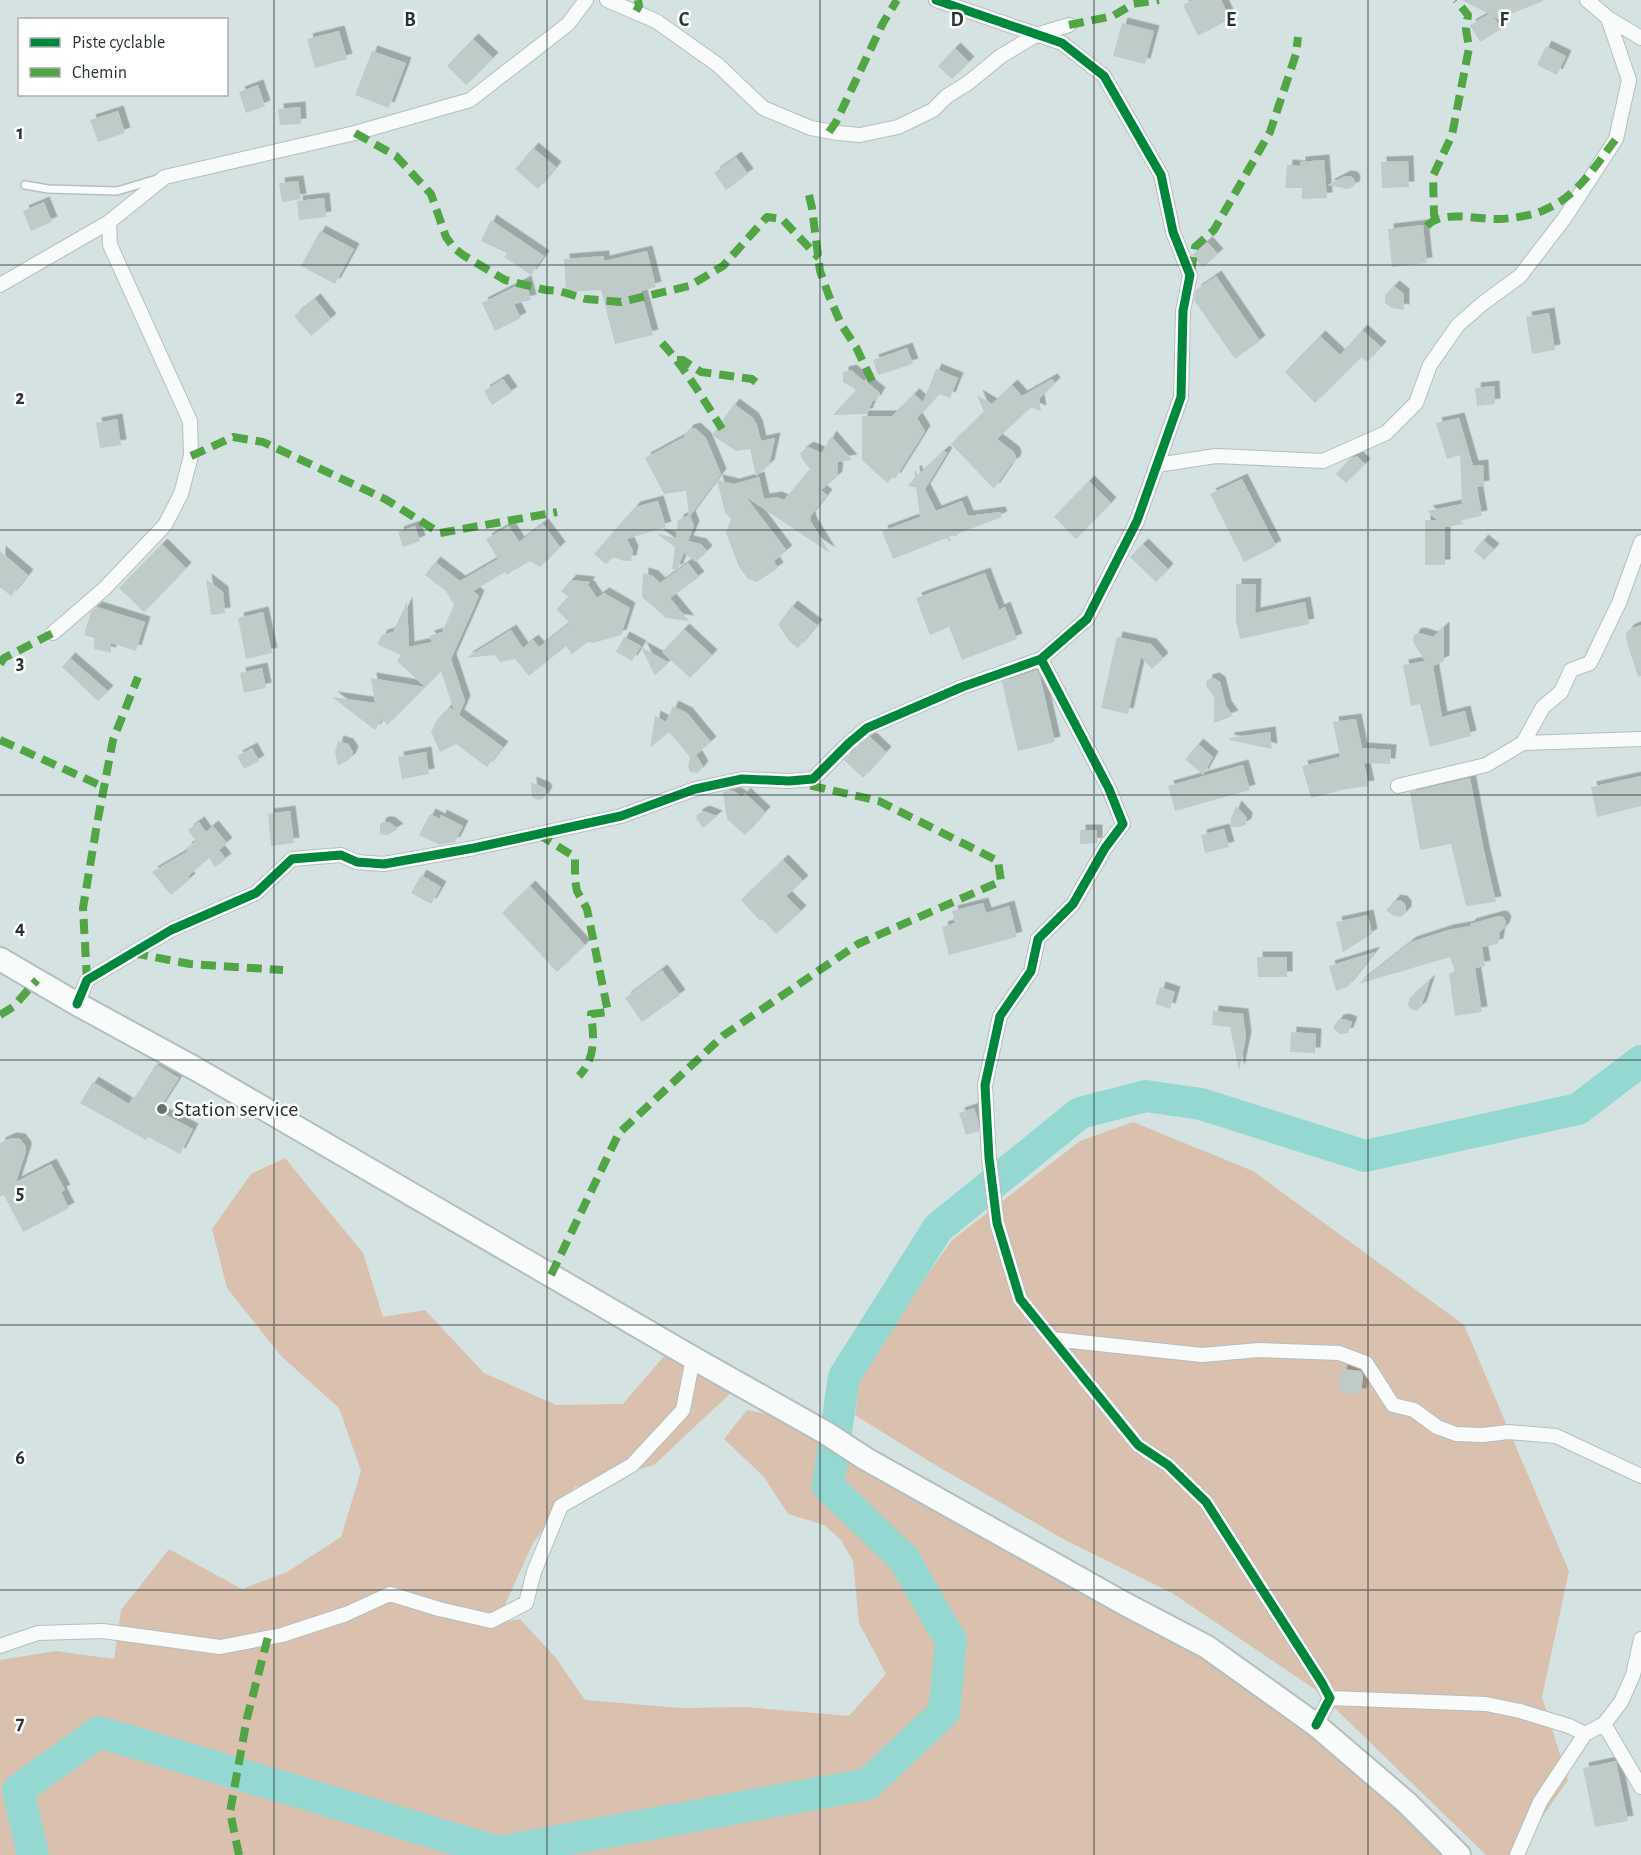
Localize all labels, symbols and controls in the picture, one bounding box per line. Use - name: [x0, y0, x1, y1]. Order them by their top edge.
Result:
- text: B: [404, 10, 416, 30]
- text: C: [679, 10, 690, 30]
- text: D: [950, 10, 964, 30]
- text: E: [1226, 10, 1236, 30]
- text: F: [1499, 10, 1509, 30]
- legend: [18, 18, 228, 96]
- text: Piste cyclable: [72, 34, 165, 52]
- text: Chemin: [72, 64, 127, 82]
- text: 1: [16, 123, 24, 143]
- text: 2: [15, 388, 25, 408]
- text: 3: [16, 653, 24, 673]
- text: 4: [15, 918, 25, 938]
- place label: Station service: [174, 1098, 298, 1120]
- marker: Station service: [155, 1102, 169, 1116]
- text: 5: [16, 1183, 24, 1203]
- text: 6: [15, 1448, 25, 1468]
- text: 7: [16, 1713, 25, 1733]

